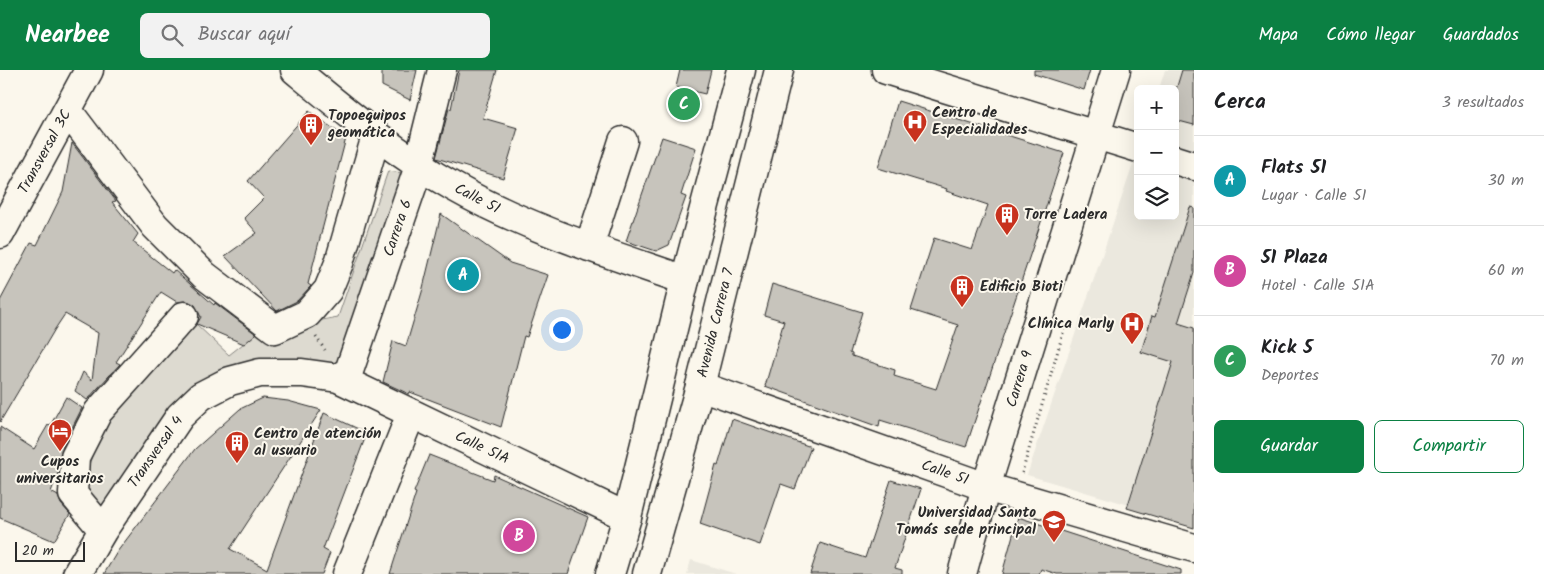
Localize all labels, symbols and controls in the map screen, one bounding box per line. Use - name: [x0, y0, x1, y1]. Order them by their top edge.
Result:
- search box: [140, 13, 490, 58]
- text: Nearbee: [25, 16, 110, 55]
- text: Buscar aquí: [198, 20, 290, 50]
- icon: search: [158, 21, 186, 49]
- text: Mapa: [1259, 21, 1298, 50]
- text: Cómo llegar: [1326, 21, 1415, 50]
- text: Guardados: [1443, 21, 1519, 50]
- pin: C: [668, 85, 700, 123]
- map controls: [1134, 85, 1179, 220]
- button: +: [1134, 85, 1179, 130]
- text: Cerca: [1214, 86, 1266, 119]
- text: 3 resultados: [1442, 90, 1524, 115]
- place label: Centro de Especialidades: [932, 101, 1028, 142]
- place label: Topoequipos geomática: [327, 104, 406, 145]
- street label: Transversal 3C: [12, 105, 78, 199]
- hospital icon: Centro de Especialidades: [902, 109, 928, 143]
- building icon: Topoequipos geomática: [298, 112, 324, 146]
- button: −: [1134, 130, 1179, 175]
- text: Flats 51: [1261, 153, 1326, 183]
- text: A: [1225, 168, 1235, 193]
- text: 30 m: [1488, 168, 1524, 193]
- button: layers: [1134, 175, 1179, 220]
- street label: Calle 51: [450, 177, 504, 221]
- text: Lugar · Calle 51: [1261, 183, 1367, 208]
- street label: Carrera 6: [377, 196, 419, 260]
- building icon: Torre Ladera: [994, 202, 1020, 236]
- place label: Torre Ladera: [1024, 203, 1108, 227]
- text: 51 Plaza: [1261, 243, 1328, 273]
- pin: A: [447, 256, 479, 294]
- text: B: [1225, 258, 1235, 283]
- text: 60 m: [1488, 258, 1524, 283]
- street label: Avenida Carrera 7: [691, 265, 741, 380]
- text: Hotel · Calle 51A: [1261, 273, 1375, 298]
- building icon: Edificio Bioti: [949, 274, 975, 308]
- place label: Edificio Bioti: [980, 275, 1064, 299]
- hospital icon: Clínica Marly: [1119, 311, 1145, 345]
- place label: Clínica Marly: [1028, 312, 1114, 336]
- your location: [549, 317, 575, 343]
- text: Kick 5: [1261, 333, 1313, 363]
- street label: Carrera 9: [1000, 347, 1040, 410]
- text: C: [1225, 348, 1235, 373]
- text: 70 m: [1489, 348, 1524, 373]
- text: Deportes: [1261, 363, 1319, 388]
- street label: Transversal 4: [122, 411, 190, 493]
- hotel icon: Cupos universitarios: [47, 418, 73, 452]
- button: Guardar: [1214, 420, 1364, 473]
- button: Compartir: [1374, 420, 1524, 473]
- place label: Centro de atención al usuario: [254, 422, 381, 463]
- street label: Calle 51A: [451, 425, 513, 471]
- building icon: Centro de atención al usuario: [224, 430, 250, 464]
- place label: Cupos universitarios: [16, 450, 104, 491]
- street label: Calle 51: [918, 454, 972, 492]
- place label: Universidad Santo Tomás sede principal: [896, 501, 1036, 542]
- school or university icon: Universidad Santo Tomás sede principal: [1041, 509, 1067, 543]
- pin: B: [503, 517, 535, 555]
- scale bar: [15, 539, 85, 562]
- text: 20 m: [22, 540, 54, 562]

